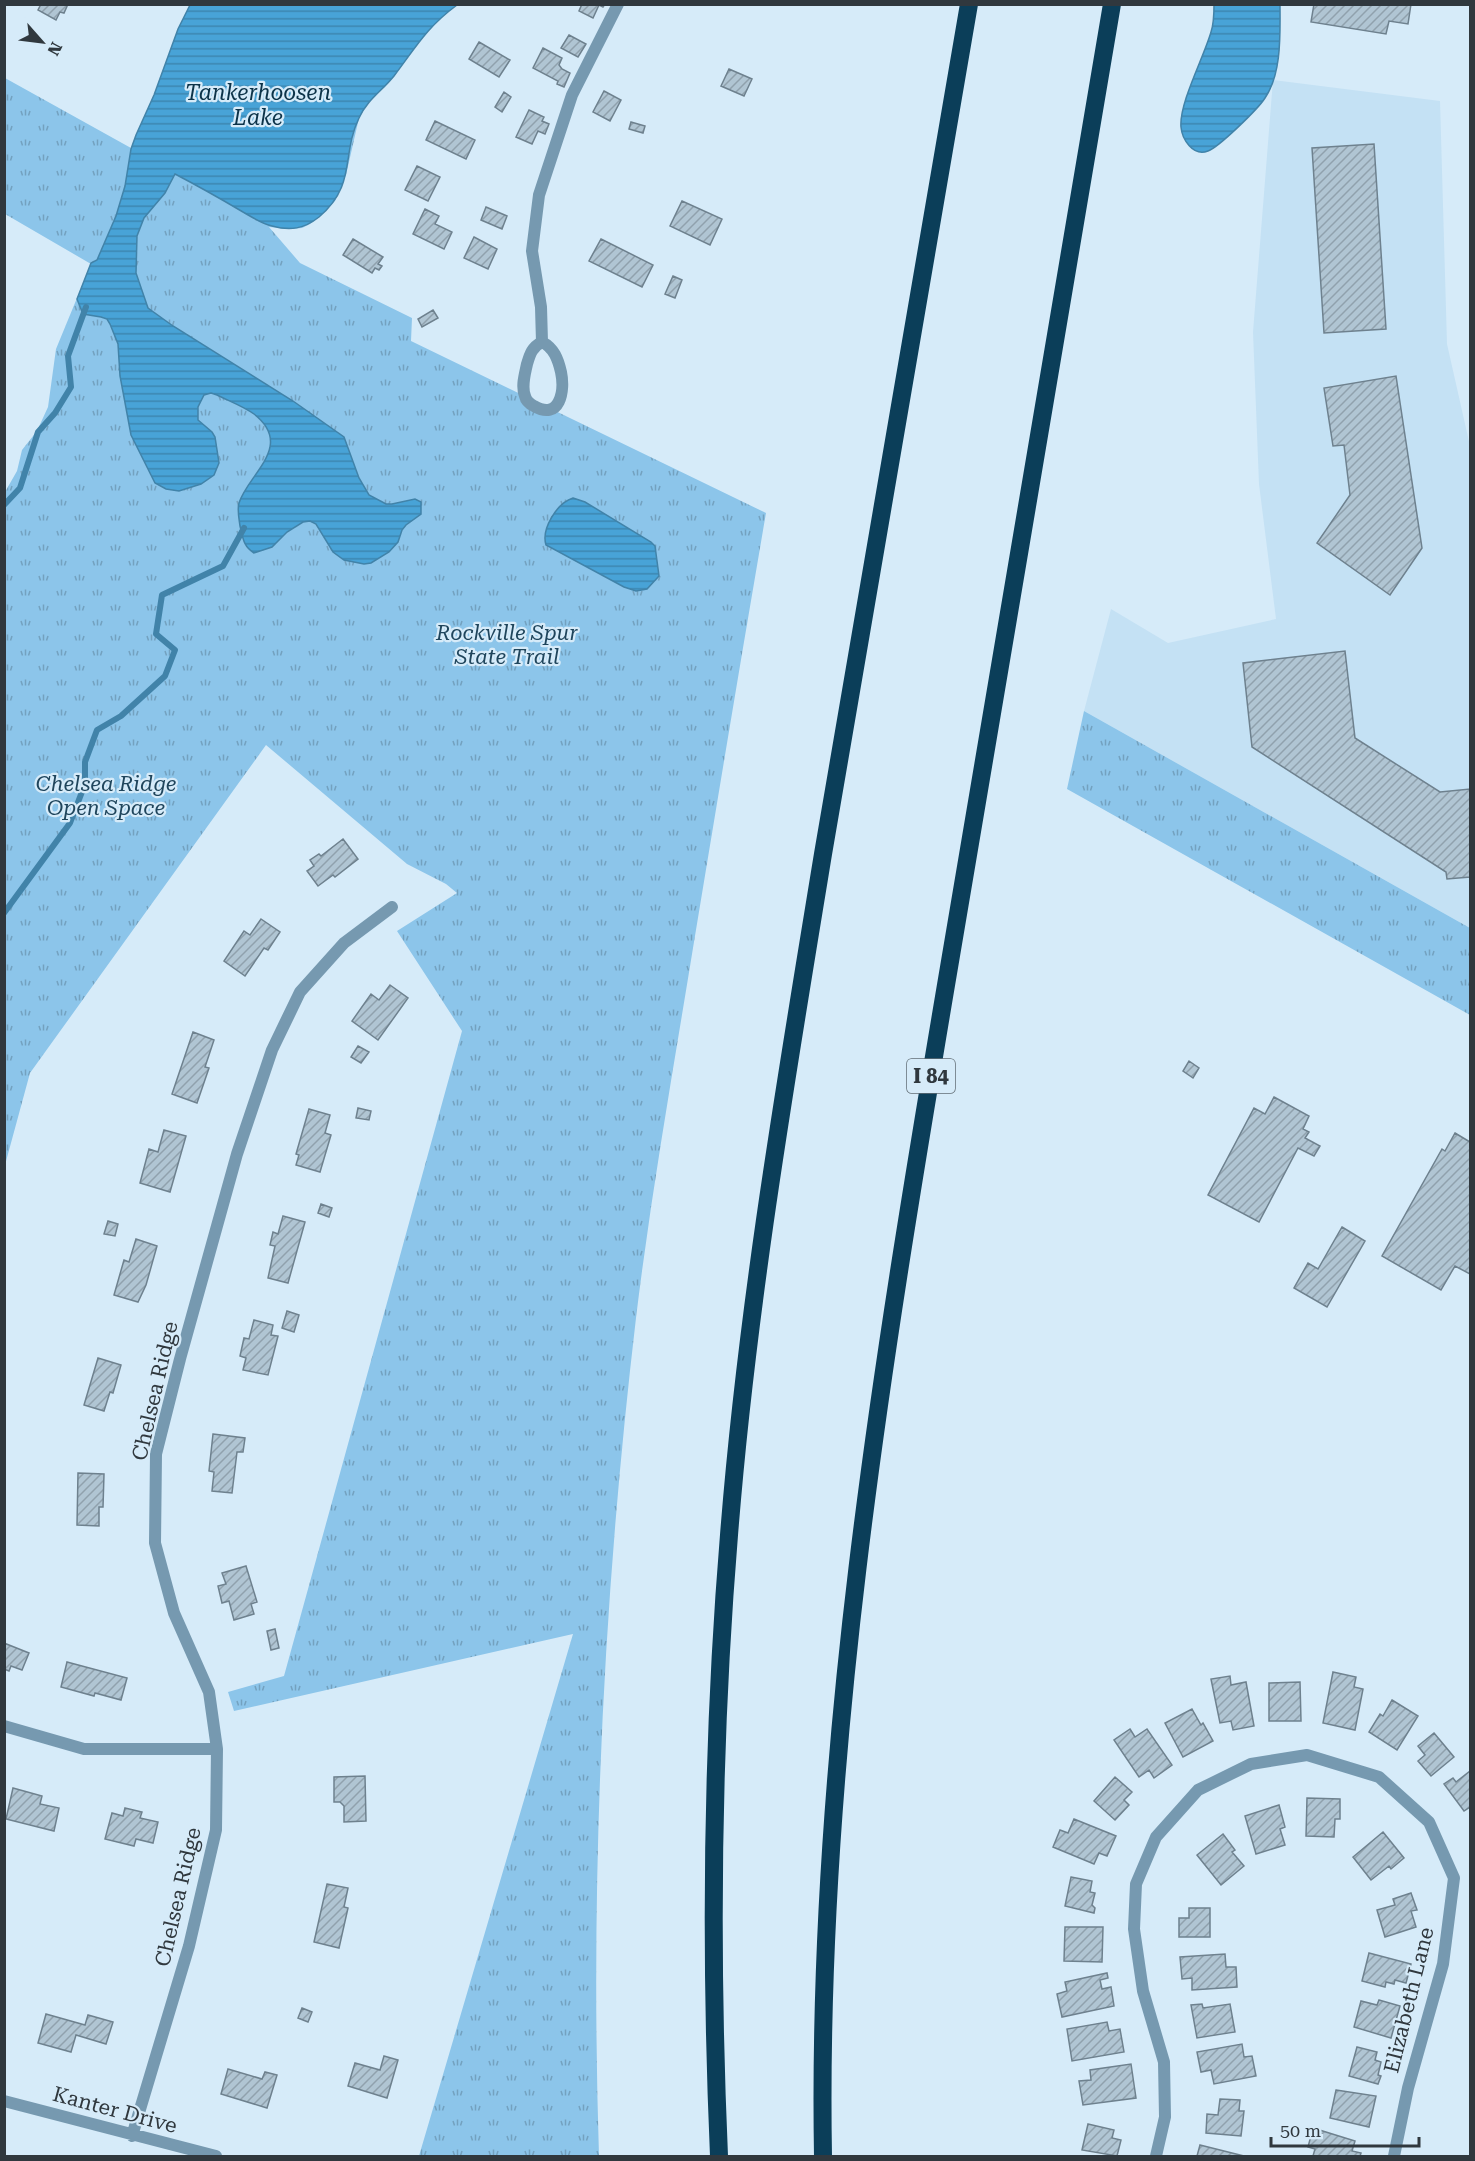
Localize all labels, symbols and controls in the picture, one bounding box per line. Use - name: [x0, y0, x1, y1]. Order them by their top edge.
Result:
- north arrow: [12, 12, 72, 72]
- text: N: [44, 39, 66, 59]
- water label: Tankerhoosen Lake: [185, 80, 331, 130]
- park label: Rockville Spur State Trail: [435, 621, 578, 669]
- park label: Chelsea Ridge Open Space: [36, 772, 176, 820]
- road number: I 84: [907, 1059, 955, 1093]
- street label: Chelsea Ridge: [127, 1319, 183, 1463]
- street label: Chelsea Ridge: [150, 1825, 206, 1969]
- street label: Elizabeth Lane: [1379, 1925, 1439, 2075]
- street label: Kanter Drive: [50, 2082, 180, 2138]
- scale bar: [1271, 2110, 1420, 2148]
- text: 50 m: [1280, 2120, 1321, 2141]

